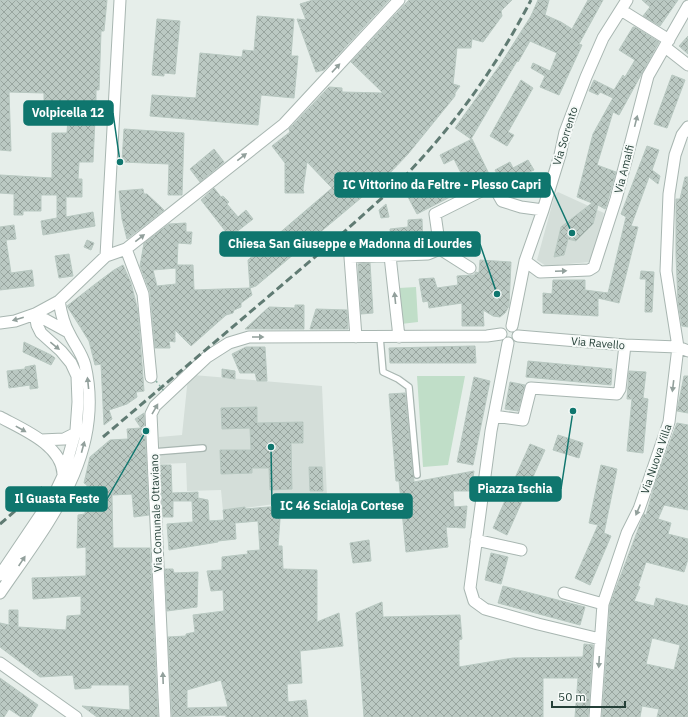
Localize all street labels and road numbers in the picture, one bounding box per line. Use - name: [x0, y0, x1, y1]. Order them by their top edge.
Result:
- street label: Via Sorrento: [549, 105, 581, 167]
- street label: Via Amalfi: [611, 143, 637, 195]
- street label: Via Ravello: [570, 334, 626, 352]
- street label: Via Nuova Villa: [637, 422, 675, 496]
- street label: Via Comunale Ottaviano: [147, 454, 165, 572]

